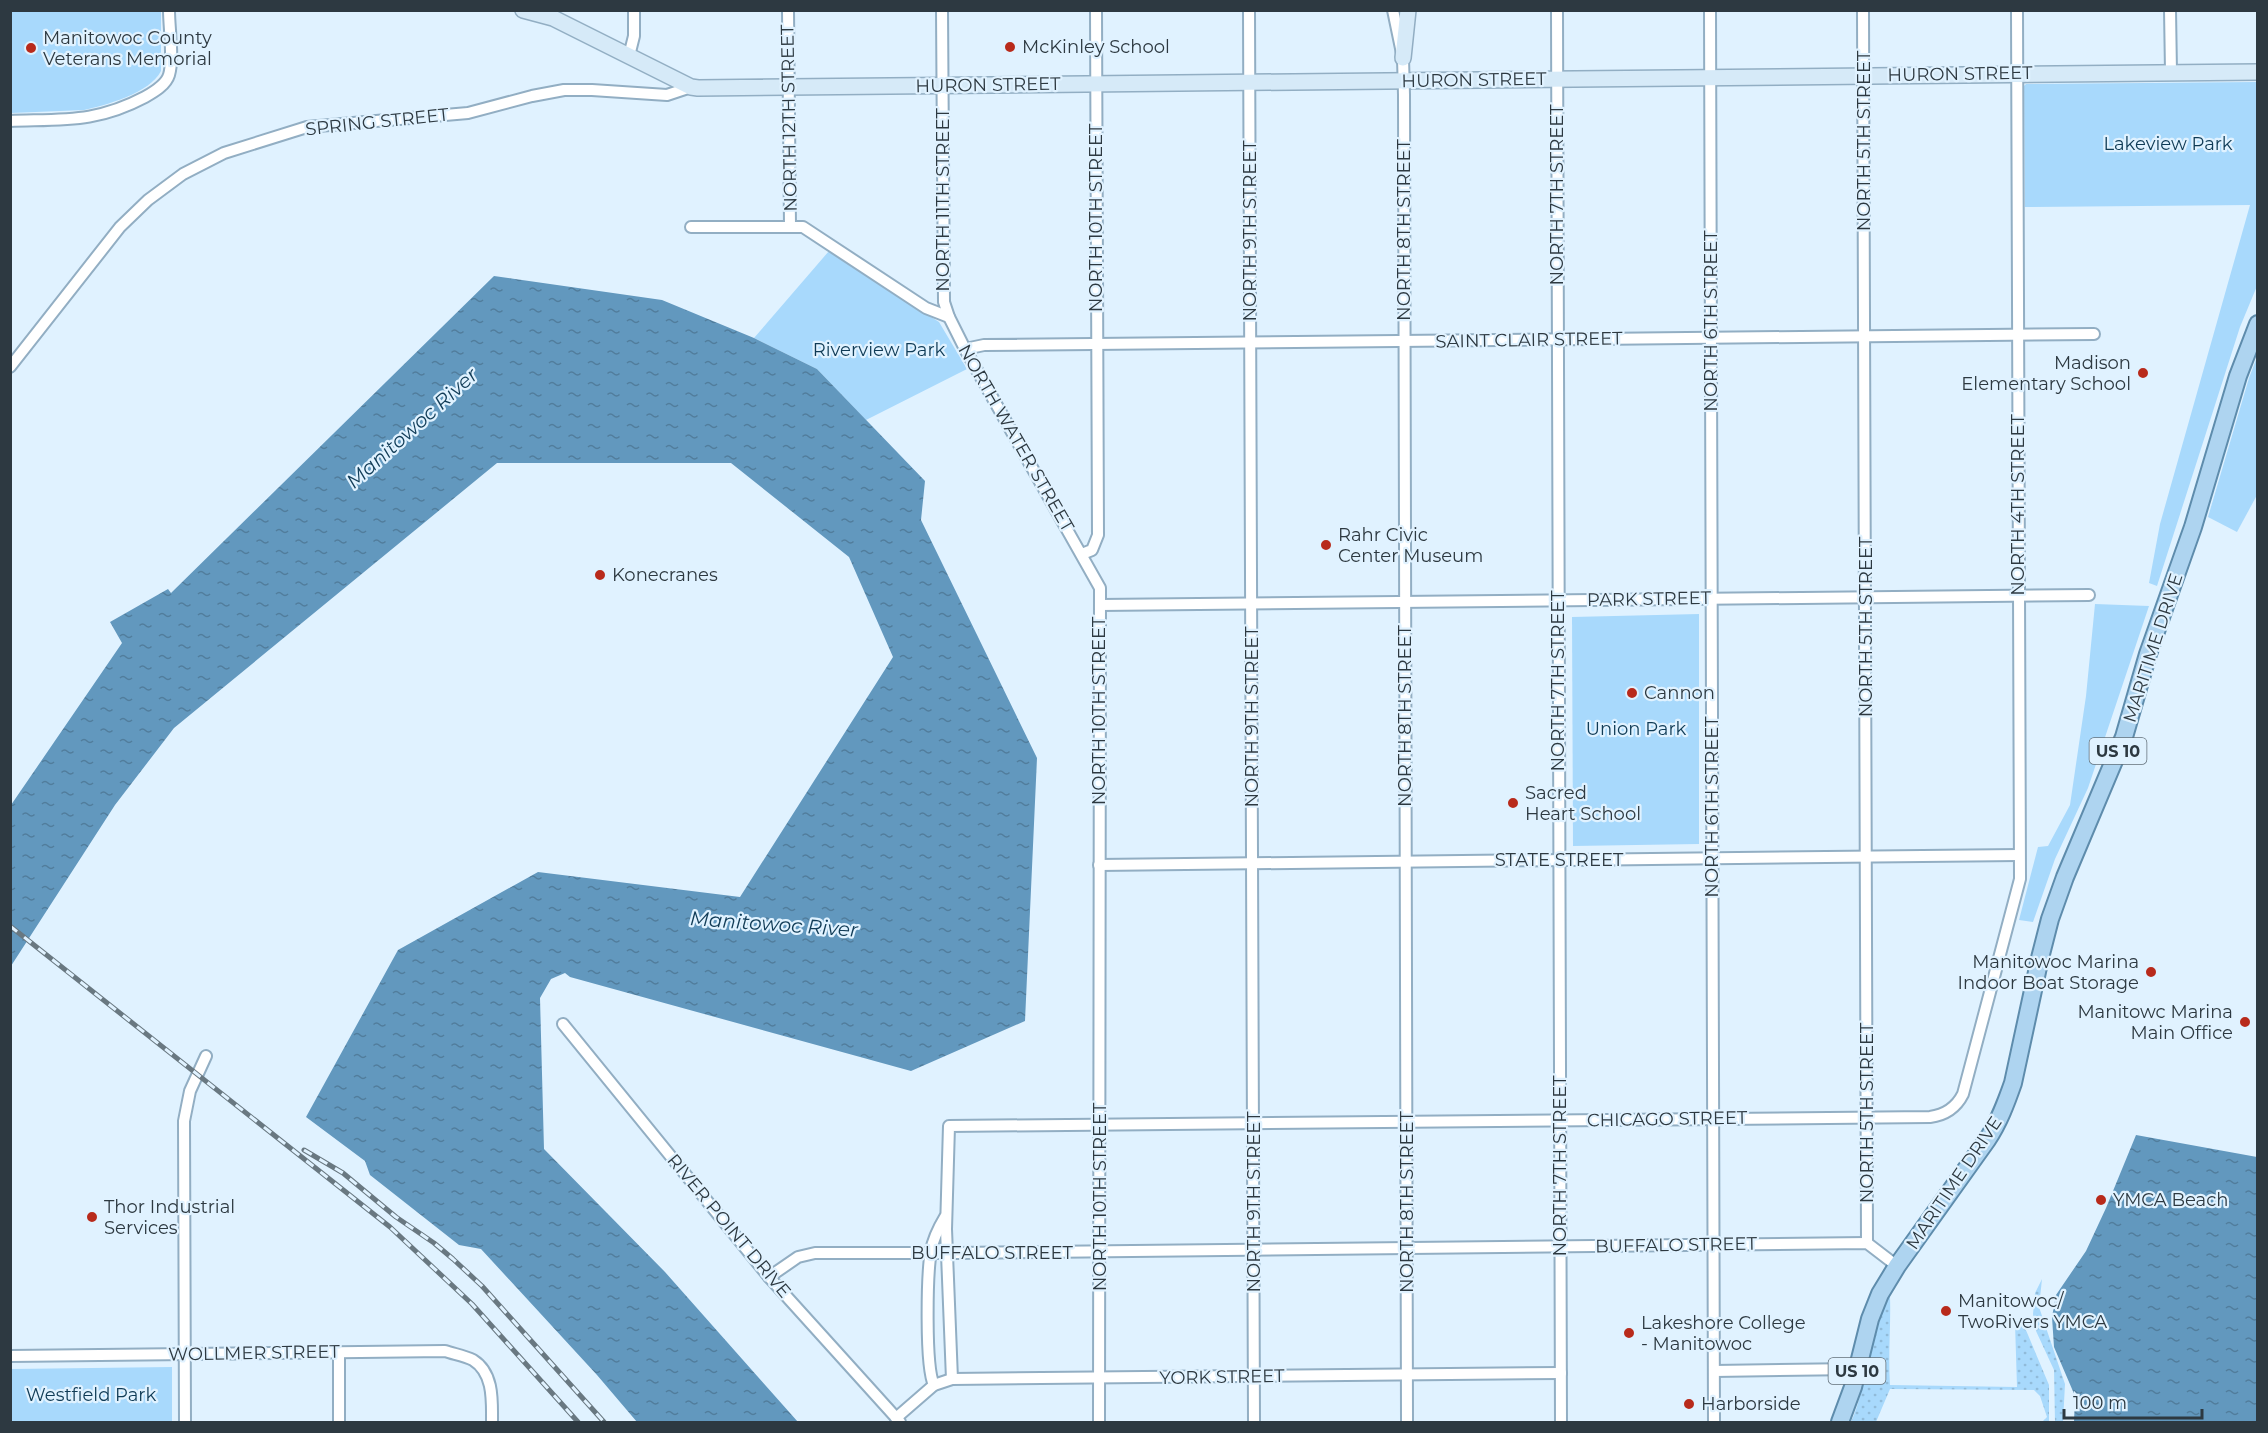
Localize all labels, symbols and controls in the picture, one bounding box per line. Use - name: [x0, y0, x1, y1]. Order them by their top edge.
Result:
- street label: NORTH 12TH STREET: [776, 24, 802, 212]
- place label: Manitowoc County Veterans Memorial: [43, 27, 212, 70]
- place label: McKinley School: [1022, 36, 1170, 58]
- marker: McKinley School: [1003, 40, 1017, 54]
- marker: Manitowoc County Veterans Memorial: [24, 41, 38, 55]
- street label: NORTH 5TH STREET: [1853, 50, 1875, 231]
- street label: HURON STREET: [1887, 62, 2033, 86]
- street label: HURON STREET: [1401, 68, 1547, 92]
- street label: HURON STREET: [915, 73, 1061, 97]
- street label: SPRING STREET: [304, 103, 451, 140]
- street label: NORTH 7TH STREET: [1546, 104, 1568, 286]
- street label: NORTH 11TH STREET: [932, 108, 954, 292]
- street label: NORTH 10TH STREET: [1085, 123, 1107, 312]
- park label: Lakeview Park: [2103, 133, 2233, 155]
- street label: NORTH 8TH STREET: [1393, 138, 1415, 321]
- street label: NORTH 9TH STREET: [1239, 140, 1261, 322]
- street label: NORTH 6TH STREET: [1700, 230, 1722, 412]
- street label: SAINT CLAIR STREET: [1435, 327, 1623, 353]
- park label: Riverview Park: [813, 339, 946, 361]
- street label: NORTH WATER STREET: [953, 340, 1079, 536]
- place label: Madison Elementary School: [1961, 352, 2131, 395]
- water label: Manitowoc River: [341, 362, 483, 493]
- marker: Madison Elementary School: [2136, 366, 2150, 380]
- street label: NORTH 4TH STREET: [2007, 414, 2029, 596]
- place label: Rahr Civic Center Museum: [1338, 524, 1483, 567]
- street label: NORTH 5TH STREET: [1855, 536, 1877, 717]
- marker: Rahr Civic Center Museum: [1319, 538, 1333, 552]
- place label: Konecranes: [612, 564, 718, 586]
- marker: Konecranes: [593, 568, 607, 582]
- street label: MARITIME DRIVE: [2118, 571, 2188, 725]
- street label: PARK STREET: [1587, 587, 1712, 611]
- street label: NORTH 7TH STREET: [1547, 590, 1569, 772]
- street label: NORTH 10TH STREET: [1088, 616, 1110, 805]
- street label: NORTH 8TH STREET: [1394, 624, 1416, 807]
- street label: NORTH 9TH STREET: [1241, 626, 1263, 808]
- place label: Cannon: [1644, 682, 1715, 704]
- marker: Cannon: [1625, 686, 1639, 700]
- street label: NORTH 6TH STREET: [1701, 716, 1723, 898]
- park label: Union Park: [1586, 718, 1687, 740]
- road number: US 10: [2090, 738, 2146, 764]
- place label: Sacred Heart School: [1525, 782, 1641, 825]
- marker: Sacred Heart School: [1506, 796, 1520, 810]
- street label: STATE STREET: [1495, 849, 1624, 871]
- water label: Manitowoc River: [689, 906, 860, 942]
- place label: Manitowoc Marina Indoor Boat Storage: [1958, 951, 2139, 994]
- marker: Manitowoc Marina Indoor Boat Storage: [2144, 965, 2158, 979]
- place label: Manitowc Marina Main Office: [2077, 1001, 2233, 1044]
- marker: Manitowc Marina Main Office: [2238, 1015, 2252, 1029]
- street label: NORTH 5TH STREET: [1856, 1022, 1878, 1203]
- street label: NORTH 7TH STREET: [1549, 1075, 1571, 1257]
- street label: NORTH 10TH STREET: [1089, 1102, 1111, 1291]
- street label: CHICAGO STREET: [1587, 1107, 1748, 1131]
- street label: NORTH 8TH STREET: [1396, 1110, 1418, 1293]
- street label: NORTH 9TH STREET: [1243, 1111, 1265, 1293]
- street label: MARITIME DRIVE: [1901, 1112, 2007, 1254]
- street label: RIVER POINT DRIVE: [662, 1150, 796, 1302]
- place label: YMCA Beach: [2113, 1189, 2228, 1211]
- marker: YMCA Beach: [2094, 1193, 2108, 1207]
- place label: Thor Industrial Services: [104, 1196, 235, 1239]
- marker: Thor Industrial Services: [85, 1210, 99, 1224]
- street label: BUFFALO STREET: [1595, 1233, 1758, 1257]
- street label: BUFFALO STREET: [911, 1242, 1074, 1264]
- place label: Manitowoc/ TwoRivers YMCA: [1958, 1290, 2107, 1333]
- marker: Manitowoc/ TwoRivers YMCA: [1939, 1304, 1953, 1318]
- place label: Lakeshore College - Manitowoc: [1641, 1312, 1806, 1355]
- marker: Lakeshore College - Manitowoc: [1622, 1326, 1636, 1340]
- street label: WOLLMER STREET: [168, 1340, 341, 1365]
- road number: US 10: [1828, 1358, 1886, 1384]
- street label: YORK STREET: [1159, 1365, 1285, 1389]
- scale bar: [2064, 1382, 2202, 1420]
- park label: Westfield Park: [26, 1384, 156, 1406]
- text: 100 m: [2073, 1392, 2127, 1414]
- place label: Harborside: [1701, 1393, 1801, 1415]
- marker: Harborside: [1682, 1397, 1696, 1411]

